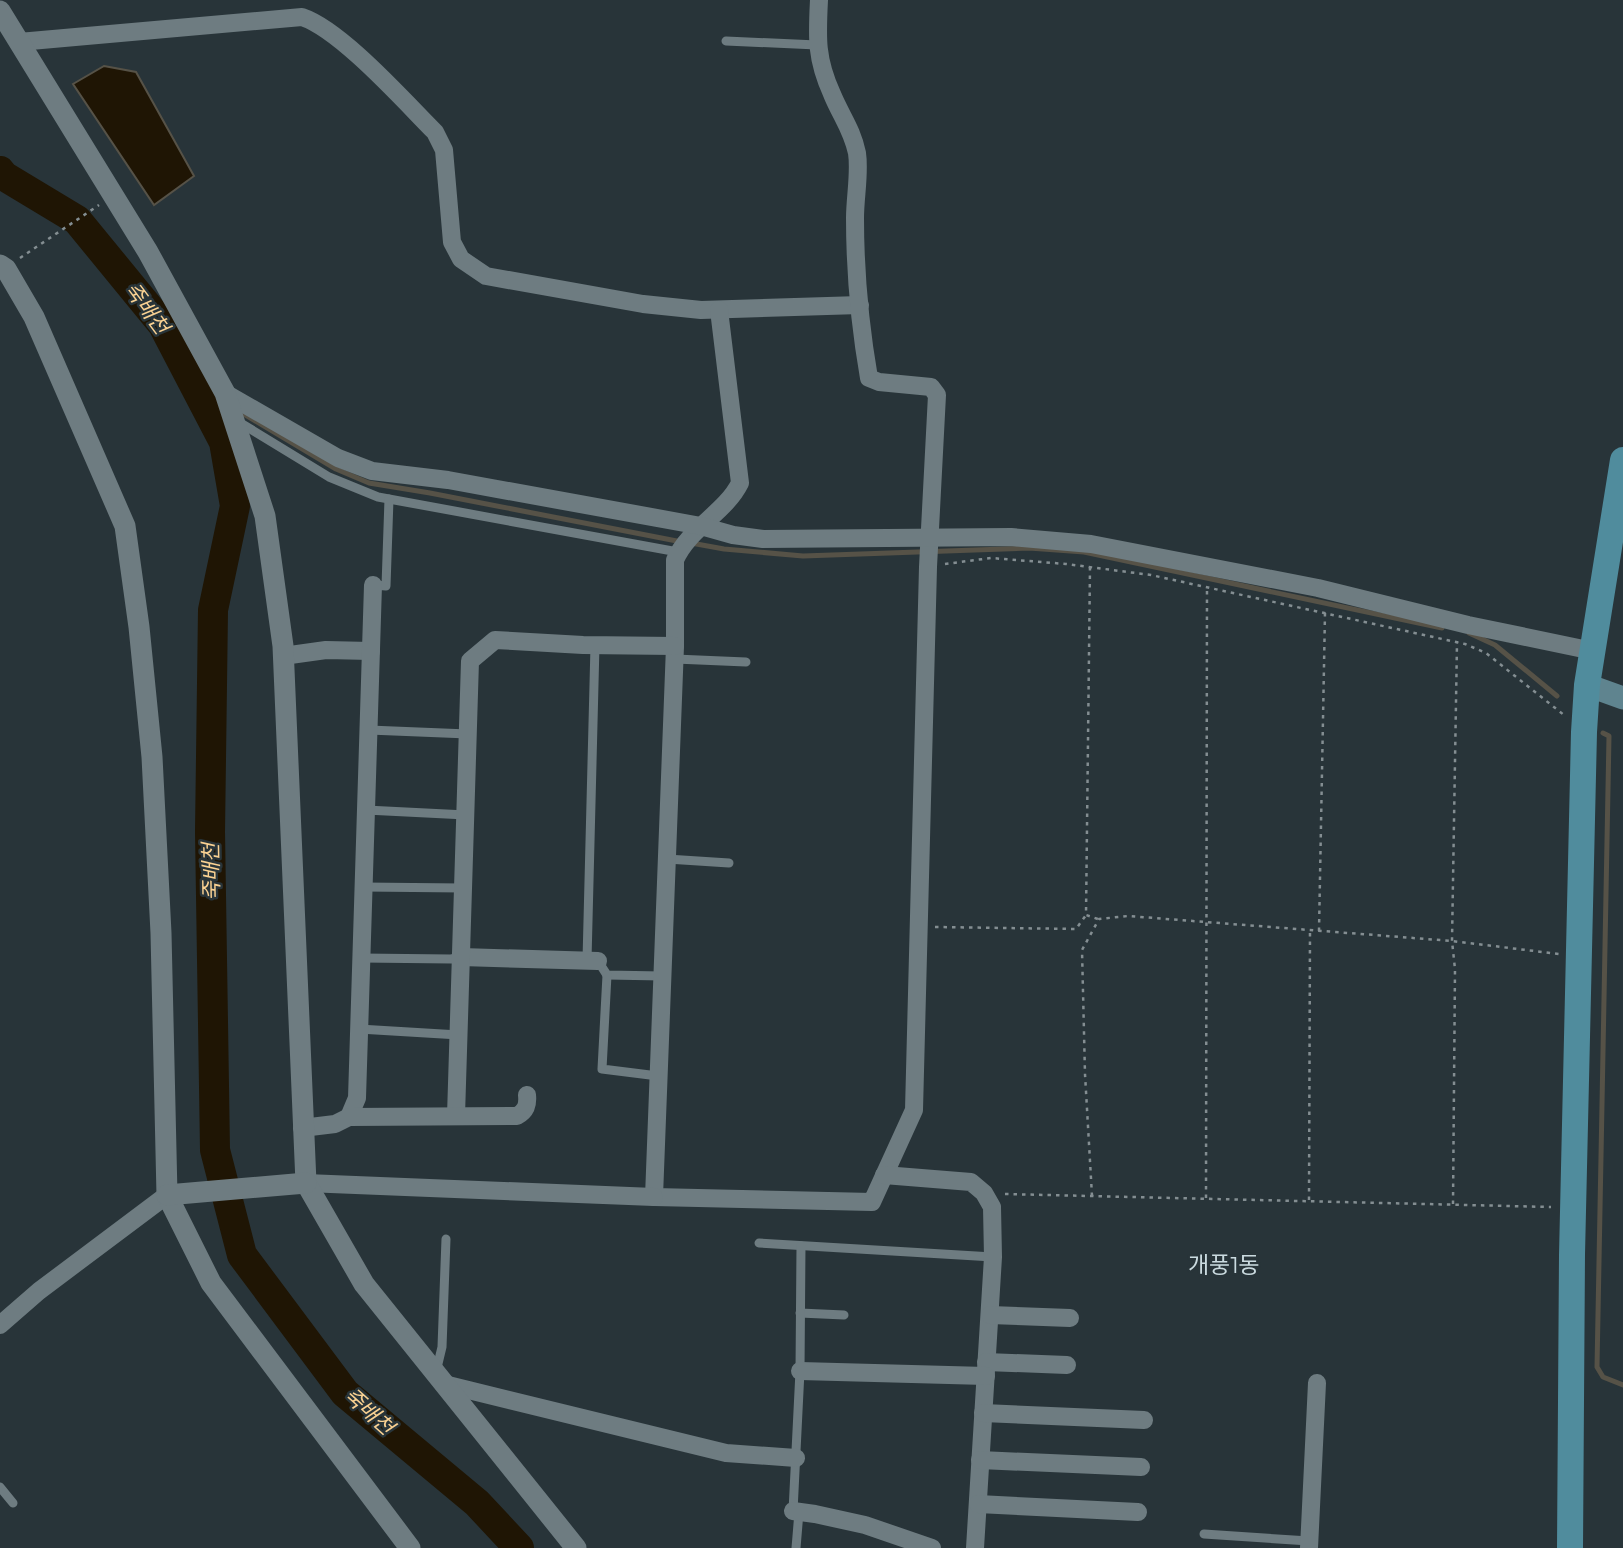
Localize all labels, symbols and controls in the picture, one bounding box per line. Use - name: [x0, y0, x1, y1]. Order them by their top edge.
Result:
- water label: 죽배천: [120, 277, 176, 341]
- water label: 죽배천: [198, 840, 224, 901]
- district label: 개풍1동: [1188, 1251, 1260, 1279]
- water label: 죽배천: [339, 1382, 401, 1441]

